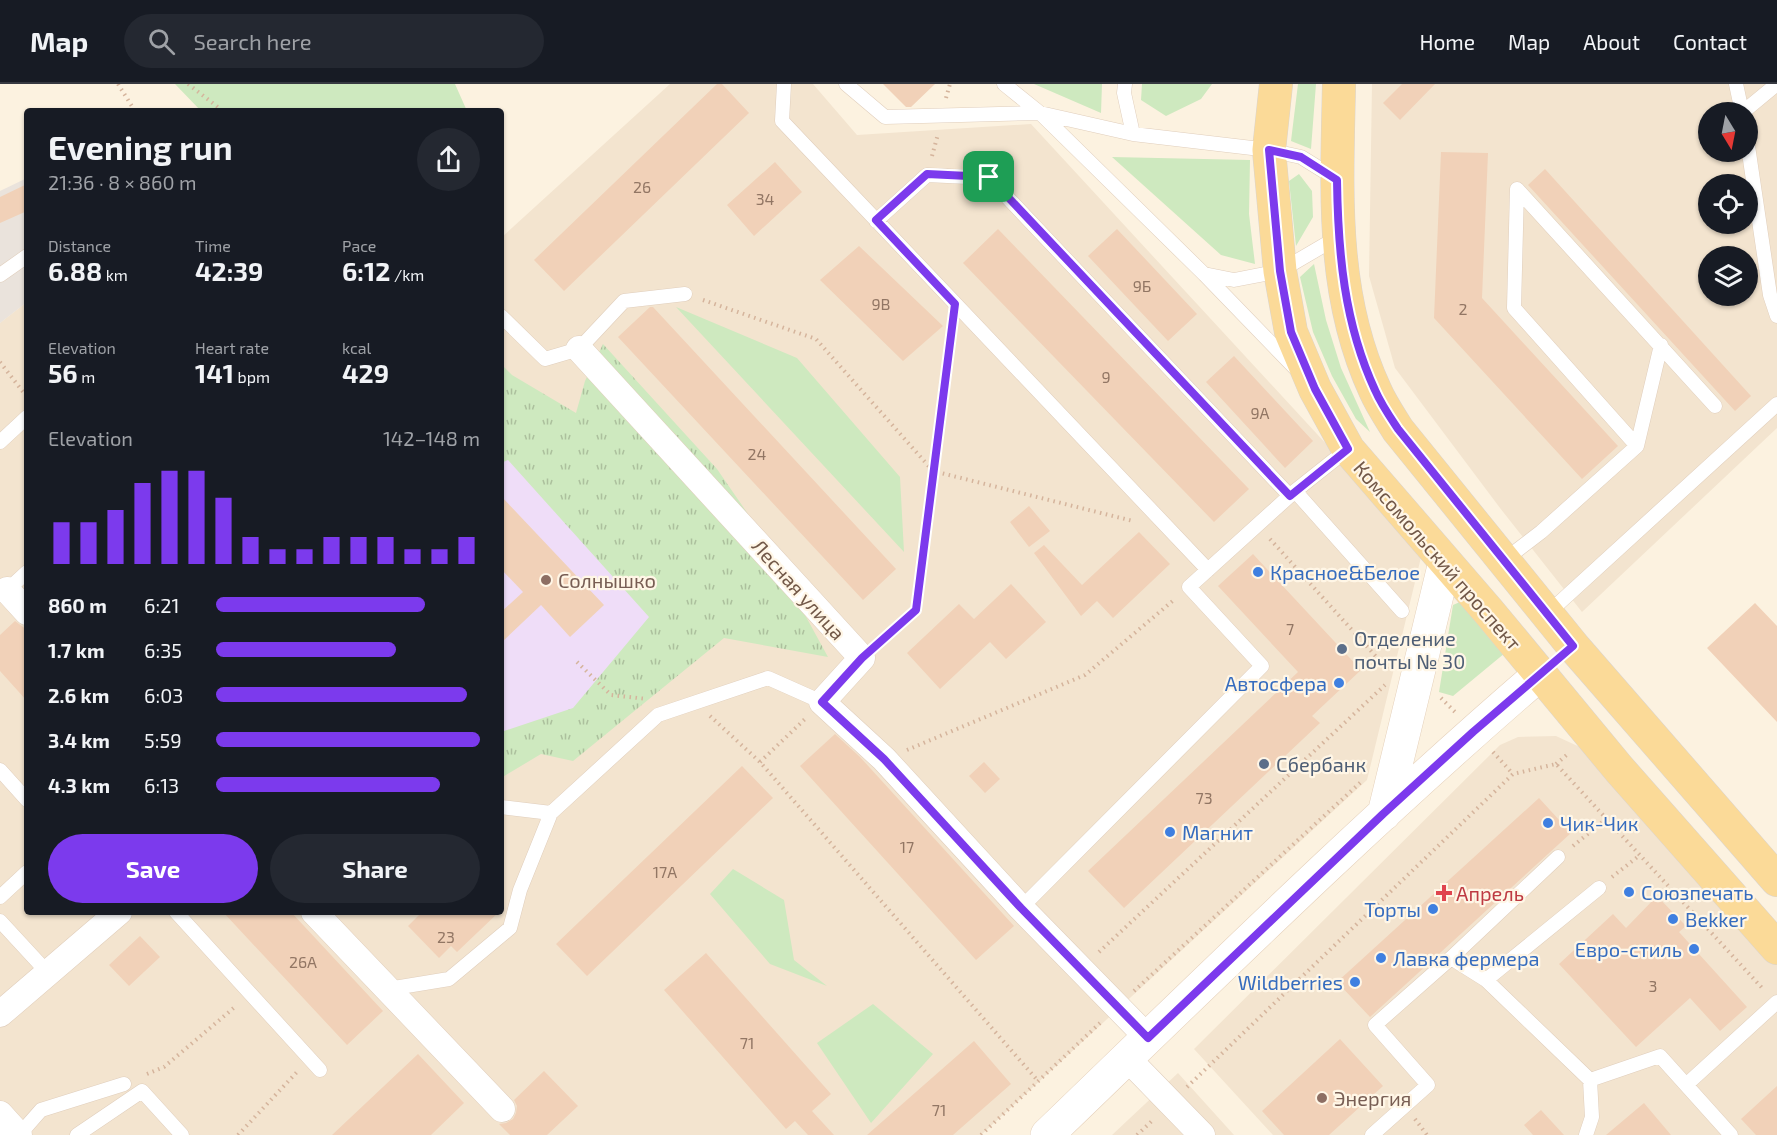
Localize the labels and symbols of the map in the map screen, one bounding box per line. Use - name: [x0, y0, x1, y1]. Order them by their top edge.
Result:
- north arrow: [1698, 102, 1758, 162]
- pin: [963, 151, 1014, 202]
- house number: 26: [633, 177, 651, 196]
- house number: 34: [756, 189, 775, 208]
- house number: 9Б: [1133, 276, 1151, 295]
- house number: 9В: [871, 294, 891, 313]
- house number: 2: [1459, 299, 1468, 318]
- house number: 9: [1101, 367, 1111, 386]
- house number: 9А: [1250, 403, 1270, 422]
- house number: 24: [748, 444, 767, 463]
- street label: Комсомольский проспект: [1349, 456, 1527, 655]
- street label: Лесная улица: [747, 534, 851, 645]
- place label: Красное&Белое: [1270, 560, 1420, 584]
- marker: Красное&Белое: [1251, 565, 1265, 579]
- place label: Солнышко: [558, 568, 656, 592]
- marker: Солнышко: [539, 573, 553, 587]
- house number: 7: [1286, 619, 1294, 638]
- place label: Отделение почты № 30: [1354, 626, 1465, 673]
- marker: Отделение почты № 30: [1335, 642, 1349, 656]
- place label: Автосфера: [1225, 671, 1327, 695]
- marker: Автосфера: [1332, 676, 1346, 690]
- place label: Сбербанк: [1276, 752, 1367, 776]
- marker: Сбербанк: [1257, 757, 1271, 771]
- house number: 73: [1195, 788, 1213, 807]
- place label: Чик-Чик: [1560, 811, 1639, 835]
- marker: Чик-Чик: [1541, 816, 1555, 830]
- place label: Магнит: [1182, 820, 1253, 844]
- marker: Магнит: [1163, 825, 1177, 839]
- house number: 17: [900, 837, 914, 856]
- house number: 17А: [653, 862, 677, 881]
- place label: Союзпечать: [1641, 880, 1754, 904]
- place label: Апрель: [1456, 881, 1524, 905]
- marker: Союзпечать: [1622, 885, 1636, 899]
- marker: Апрель: [1437, 886, 1451, 900]
- place label: Торты: [1364, 897, 1421, 921]
- marker: Торты: [1426, 902, 1440, 916]
- place label: Bekker: [1685, 907, 1747, 931]
- marker: Bekker: [1666, 912, 1680, 926]
- house number: 23: [437, 927, 455, 946]
- place label: Евро-стиль: [1575, 937, 1682, 961]
- marker: Евро-стиль: [1687, 942, 1701, 956]
- place label: Лавка фермера: [1393, 946, 1540, 970]
- marker: Лавка фермера: [1374, 951, 1388, 965]
- house number: 26А: [289, 952, 317, 971]
- place label: Wildberries: [1238, 970, 1343, 994]
- marker: Wildberries: [1348, 975, 1362, 989]
- house number: 3: [1649, 976, 1657, 995]
- house number: 71: [740, 1033, 754, 1052]
- place label: Энергия: [1334, 1086, 1411, 1110]
- marker: Энергия: [1315, 1091, 1329, 1105]
- house number: 71: [932, 1100, 946, 1119]

